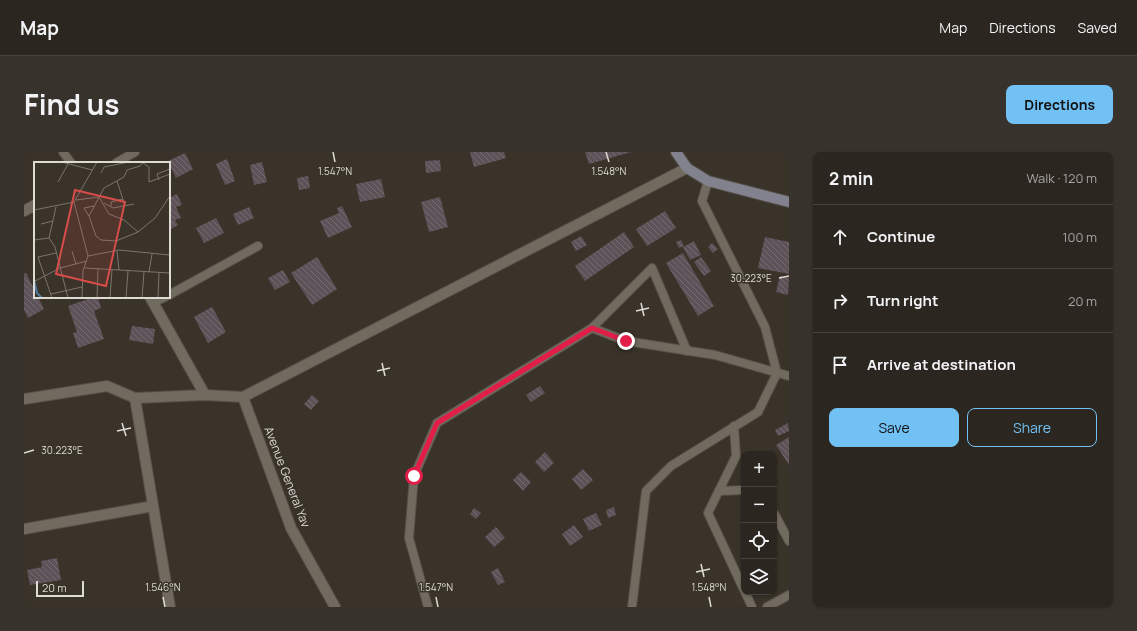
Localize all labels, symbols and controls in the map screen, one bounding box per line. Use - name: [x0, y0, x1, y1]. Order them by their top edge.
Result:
- text: Map: [20, 15, 59, 41]
- text: Map: [939, 18, 967, 37]
- text: Directions: [989, 18, 1056, 37]
- text: Saved: [1078, 18, 1117, 37]
- text: Find us: [24, 85, 119, 123]
- button: Directions: [1006, 85, 1113, 124]
- inset map: [34, 162, 170, 298]
- text: 1.547°N: [318, 164, 352, 178]
- text: 1.548°N: [592, 164, 627, 178]
- text: 2 min: [829, 167, 873, 190]
- text: Walk · 120 m: [1027, 169, 1097, 187]
- icon: ahead: [829, 226, 851, 248]
- text: Continue: [867, 226, 935, 247]
- text: 100 m: [1062, 228, 1097, 246]
- text: 30.223°E: [730, 271, 772, 285]
- icon: right: [829, 290, 851, 312]
- text: Turn right: [867, 290, 938, 311]
- text: 20 m: [1068, 292, 1097, 310]
- route end: [617, 332, 635, 350]
- icon: arrive: [829, 354, 851, 376]
- text: Arrive at destination: [867, 354, 1016, 375]
- button: Save: [829, 408, 959, 447]
- button: Share: [967, 408, 1097, 447]
- street label: Avenue General Yav: [260, 424, 315, 530]
- text: 30.223°E: [41, 443, 83, 457]
- map controls: [741, 451, 777, 595]
- button: +: [741, 451, 777, 487]
- route start: [405, 467, 423, 485]
- button: −: [741, 487, 777, 523]
- button: locate: [741, 523, 777, 559]
- button: layers: [741, 559, 777, 595]
- scale bar: [36, 579, 84, 598]
- text: 20 m: [42, 580, 67, 595]
- text: 1.546°N: [145, 580, 181, 594]
- text: 1.547°N: [419, 580, 453, 594]
- text: 1.548°N: [692, 580, 727, 594]

